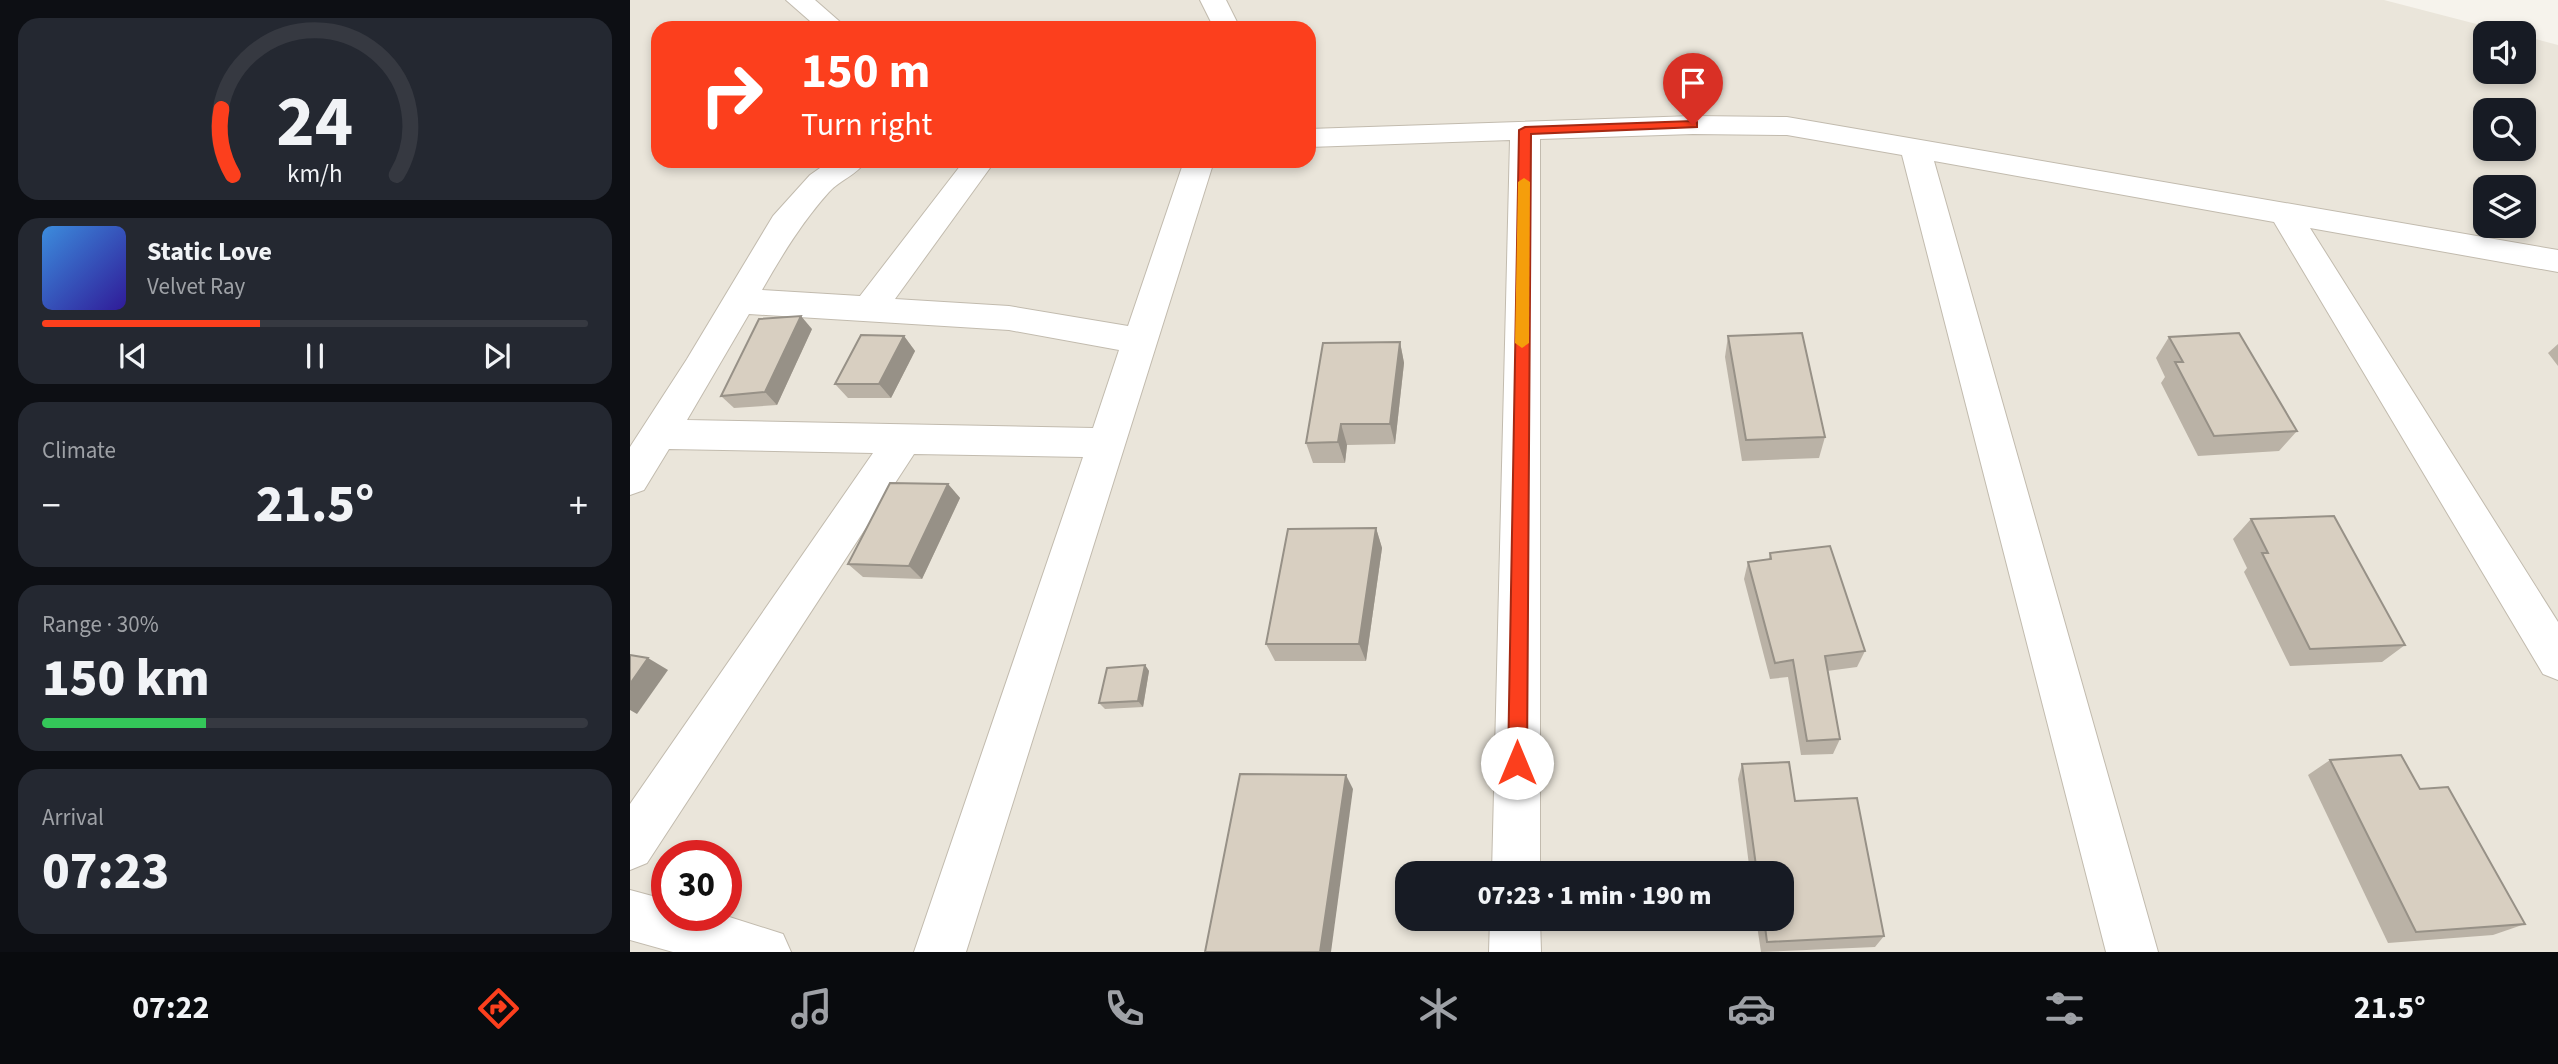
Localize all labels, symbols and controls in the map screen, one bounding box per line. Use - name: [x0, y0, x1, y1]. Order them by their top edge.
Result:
- map controls: [2473, 21, 2536, 238]
- button: sound: [2473, 21, 2536, 84]
- text: 150 m: [801, 37, 930, 107]
- icon: right: [686, 49, 777, 140]
- pin: [1663, 53, 1723, 125]
- icon: arrive: [1674, 64, 1712, 102]
- text: 24: [277, 70, 353, 174]
- button: search: [2473, 98, 2536, 161]
- text: Turn right: [801, 102, 932, 148]
- text: km/h: [287, 156, 343, 192]
- button: layers: [2473, 175, 2536, 238]
- text: Static Love: [147, 233, 272, 270]
- text: Velvet Ray: [147, 270, 245, 303]
- icon: previous: [114, 337, 152, 375]
- icon: pause: [296, 337, 334, 375]
- icon: next: [478, 337, 516, 375]
- text: Climate: [42, 434, 116, 467]
- text: 21.5°: [256, 468, 374, 542]
- text: −: [42, 479, 61, 533]
- text: +: [569, 479, 588, 533]
- text: Range · 30%: [42, 608, 159, 641]
- text: 150 km: [42, 642, 210, 716]
- position arrow: [1480, 726, 1554, 800]
- text: Arrival: [42, 801, 104, 834]
- text: 07:23: [42, 835, 169, 909]
- speed limit sign: 30: [651, 840, 742, 931]
- text: 07:23 · 1 min · 190 m: [1478, 877, 1711, 914]
- icon: directions: [474, 984, 523, 1033]
- icon: music: [787, 984, 836, 1033]
- icon: phone: [1100, 984, 1149, 1033]
- icon: climate: [1414, 984, 1463, 1033]
- icon: car: [1727, 984, 1776, 1033]
- icon: filters: [2040, 984, 2089, 1033]
- text: 07:22: [132, 985, 209, 1031]
- text: 21.5°: [2354, 985, 2426, 1031]

